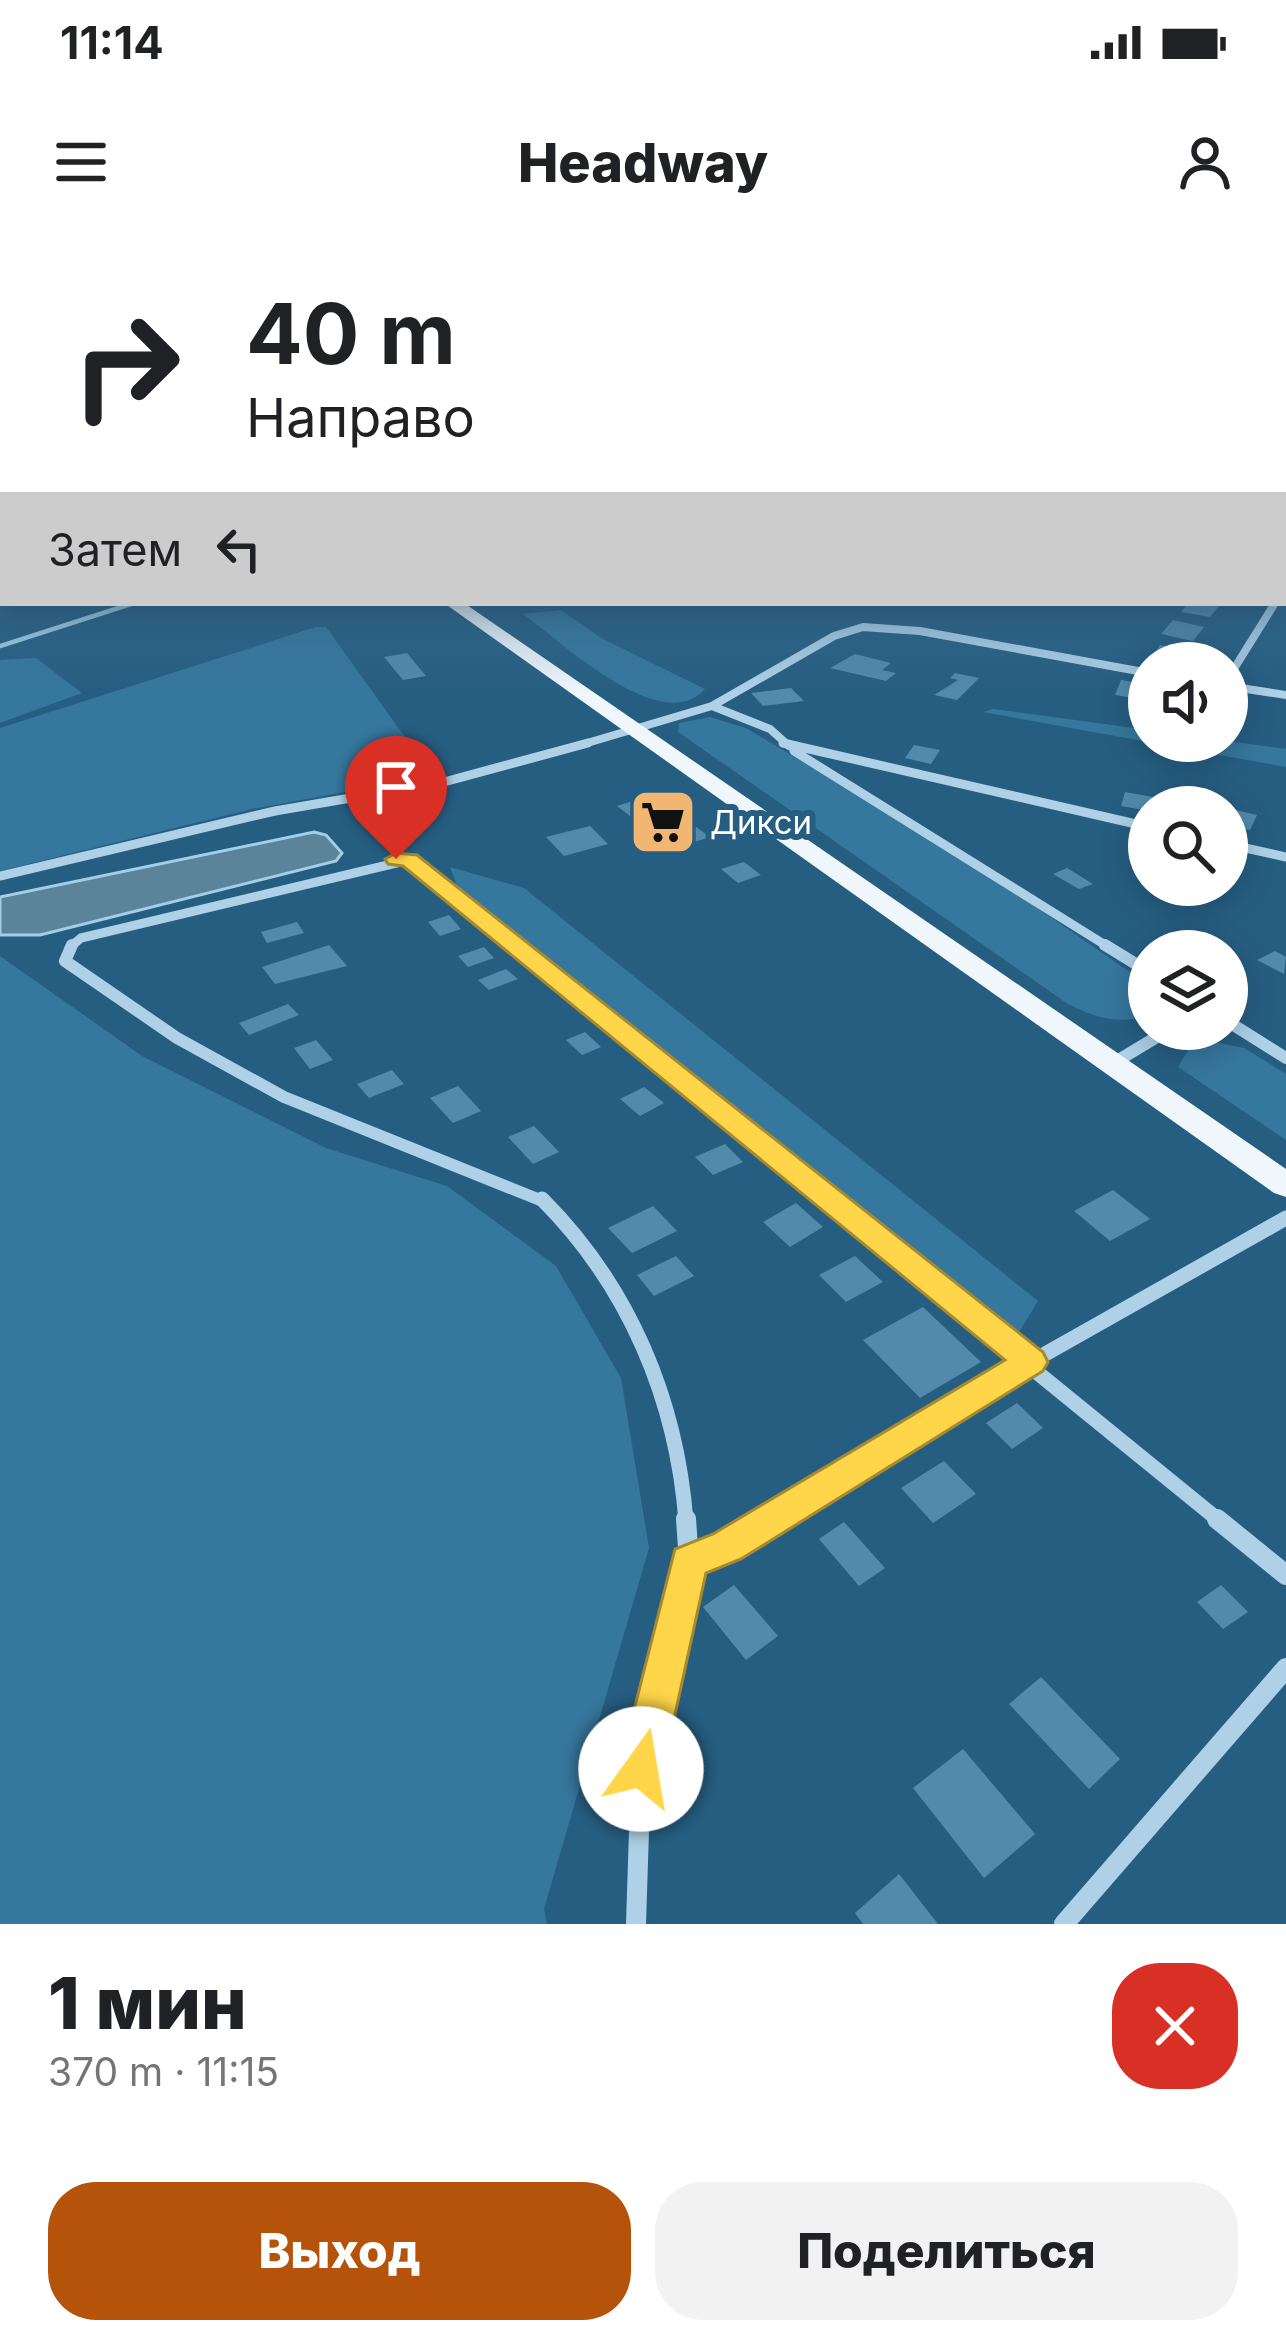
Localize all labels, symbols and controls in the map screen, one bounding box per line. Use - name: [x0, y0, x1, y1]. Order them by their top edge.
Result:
- text: 11:14: [60, 15, 164, 70]
- icon: menu: [48, 129, 114, 195]
- icon: person: [1172, 129, 1238, 195]
- text: Headway: [518, 130, 768, 195]
- text: 40 m: [246, 283, 456, 384]
- icon: right: [48, 288, 204, 444]
- text: Направо: [246, 385, 475, 450]
- icon: left: [206, 516, 272, 582]
- text: Затем: [48, 522, 182, 577]
- map controls: [1128, 642, 1248, 1050]
- button: sound: [1128, 642, 1248, 762]
- pin: [345, 736, 447, 859]
- icon: arrive: [363, 754, 429, 820]
- button: search: [1128, 786, 1248, 906]
- supermarket icon: Дикси: [628, 787, 698, 857]
- place label: Дикси: [710, 802, 812, 842]
- button: layers: [1128, 930, 1248, 1050]
- position arrow: [578, 1706, 704, 1832]
- text: 1 мин: [48, 1959, 247, 2046]
- button: close: [1112, 1963, 1238, 2089]
- text: 370 m · 11:15: [48, 2048, 279, 2095]
- button: Выход: [48, 2182, 631, 2320]
- button: Поделиться: [655, 2182, 1238, 2320]

